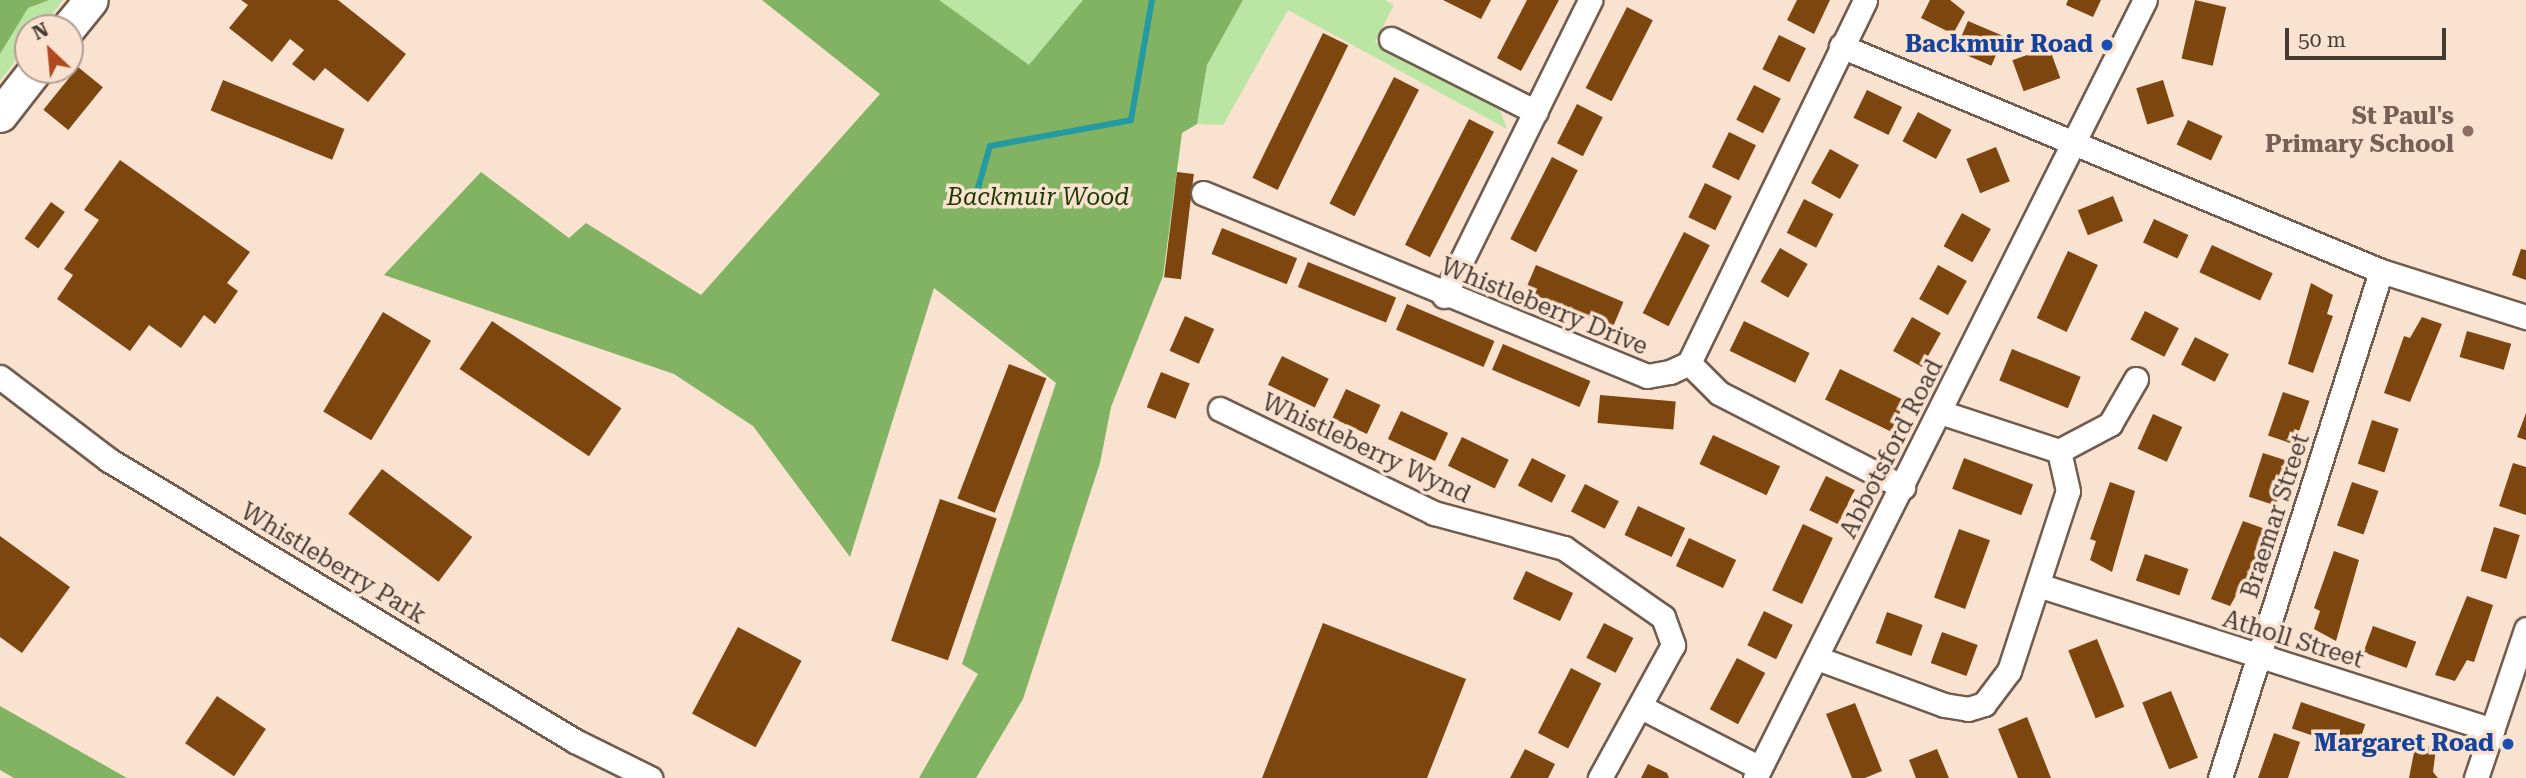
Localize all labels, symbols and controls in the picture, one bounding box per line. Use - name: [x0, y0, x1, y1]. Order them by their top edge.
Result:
- north arrow: [14, 14, 84, 84]
- scale bar: [2288, 14, 2449, 58]
- text: N: [29, 18, 52, 45]
- text: 50 m: [2298, 28, 2346, 52]
- place label: Backmuir Road: [1905, 31, 2093, 59]
- marker: Backmuir Road: [2099, 37, 2115, 53]
- place label: St Paul's Primary School: [2265, 103, 2454, 159]
- marker: St Paul's Primary School: [2460, 123, 2476, 139]
- park label: Backmuir Wood: [947, 184, 1129, 212]
- street label: Whistleberry Drive: [1436, 252, 1652, 362]
- street label: Abbotsford Road: [1834, 355, 1950, 543]
- street label: Whistleberry Wynd: [1257, 388, 1475, 510]
- street label: Braemar Street: [2236, 430, 2316, 602]
- street label: Whistleberry Park: [235, 497, 431, 631]
- street label: Atholl Street: [2219, 605, 2367, 675]
- place label: Margaret Road: [2314, 730, 2494, 758]
- marker: Margaret Road: [2500, 736, 2516, 752]

